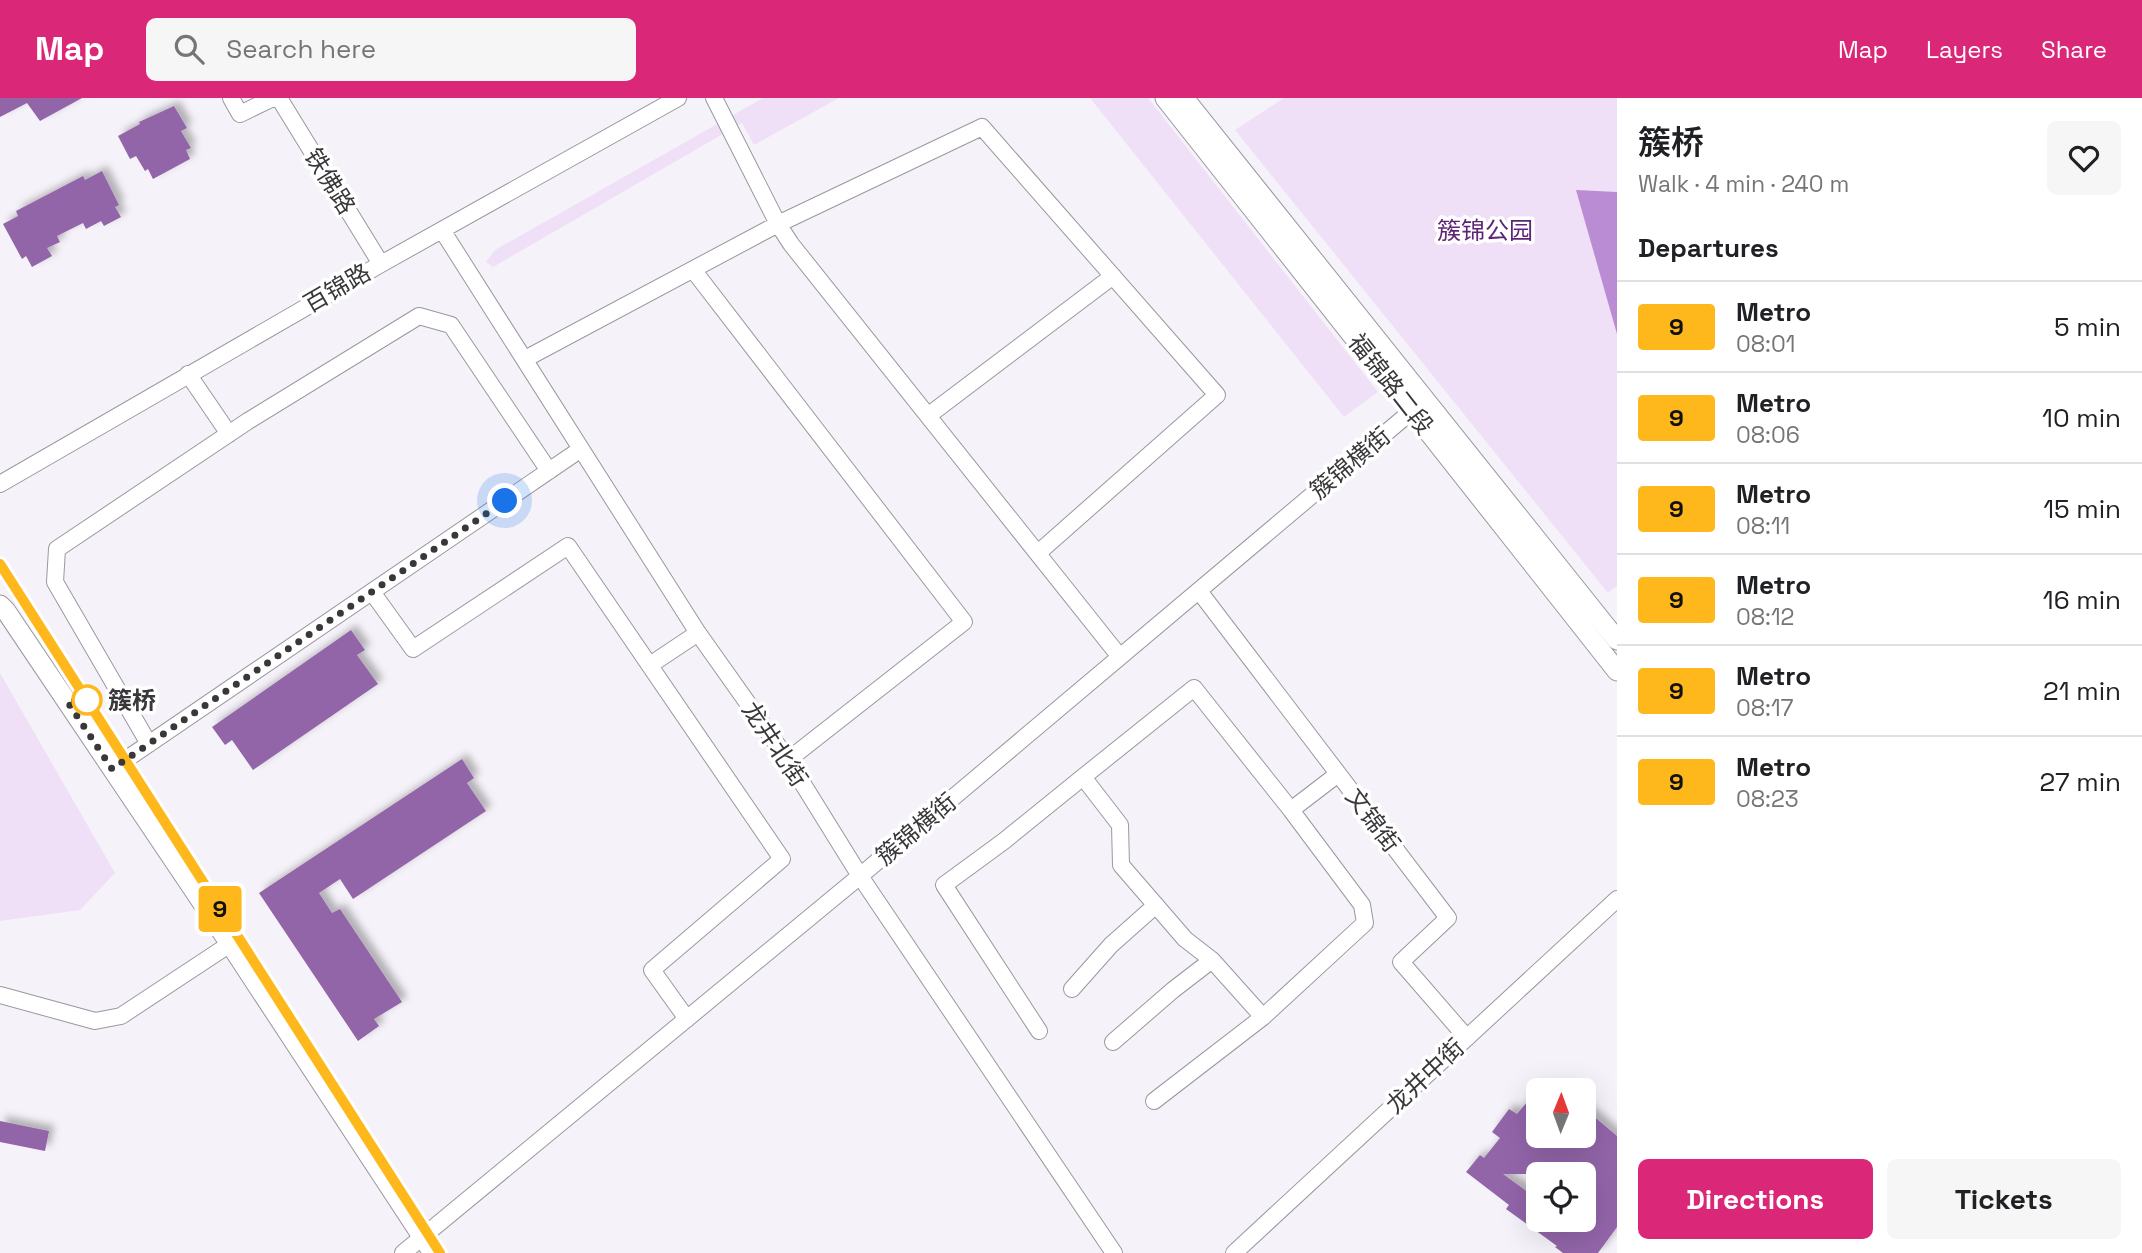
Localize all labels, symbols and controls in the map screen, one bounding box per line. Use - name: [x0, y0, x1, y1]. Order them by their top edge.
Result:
- search box: [146, 18, 636, 81]
- text: Map: [35, 28, 104, 70]
- icon: search: [170, 30, 208, 68]
- text: Search here: [226, 32, 376, 66]
- text: Map: [1838, 34, 1888, 65]
- text: Layers: [1926, 34, 2003, 65]
- text: Share: [2041, 34, 2107, 65]
- button: heart: [2047, 121, 2121, 195]
- text: 簇桥: [1638, 122, 1704, 164]
- street label: 铁佛路: [298, 142, 362, 220]
- text: Walk · 4 min · 240 m: [1638, 169, 1849, 199]
- park label: 簇锦公园: [1437, 215, 1533, 246]
- text: Departures: [1638, 231, 1779, 265]
- street label: 百锦路: [298, 257, 376, 319]
- text: Metro: [1736, 295, 1811, 329]
- text: 5 min: [2054, 310, 2121, 344]
- text: 9: [1669, 311, 1684, 342]
- street label: 福锦路二段: [1342, 327, 1440, 441]
- text: 08:01: [1736, 329, 1795, 359]
- text: Metro: [1736, 386, 1811, 420]
- text: 10 min: [2042, 401, 2121, 435]
- text: 9: [1669, 402, 1684, 433]
- street label: 簇锦横街: [1303, 420, 1397, 506]
- text: 08:06: [1736, 420, 1800, 450]
- text: Metro: [1736, 477, 1811, 511]
- your location: [487, 483, 522, 518]
- text: 15 min: [2043, 492, 2121, 526]
- text: 9: [1669, 493, 1684, 524]
- text: 08:11: [1736, 511, 1790, 541]
- text: Metro: [1736, 568, 1811, 602]
- text: 16 min: [2043, 583, 2121, 617]
- text: 9: [1669, 584, 1684, 615]
- text: 08:12: [1736, 602, 1794, 632]
- text: Metro: [1736, 659, 1811, 693]
- text: 21 min: [2043, 674, 2121, 708]
- text: 9: [1669, 675, 1684, 706]
- marker: 簇桥: [72, 685, 102, 715]
- place label: 簇桥: [108, 685, 156, 716]
- text: 08:17: [1736, 693, 1793, 723]
- street label: 龙井北街: [735, 696, 815, 792]
- text: Metro: [1736, 750, 1811, 784]
- text: 27 min: [2040, 765, 2121, 799]
- text: 9: [1669, 766, 1684, 797]
- street label: 文锦街: [1339, 782, 1407, 858]
- text: 08:23: [1736, 784, 1799, 814]
- street label: 簇锦横街: [869, 786, 963, 872]
- line badge: 9: [197, 886, 243, 932]
- text: 9: [213, 893, 227, 924]
- street label: 龙井中街: [1379, 1032, 1471, 1120]
- north arrow: [1526, 1078, 1596, 1148]
- map controls: [1526, 1078, 1596, 1232]
- button: Directions: [1638, 1159, 1873, 1239]
- button: Tickets: [1887, 1159, 2121, 1239]
- button: locate: [1526, 1162, 1596, 1232]

